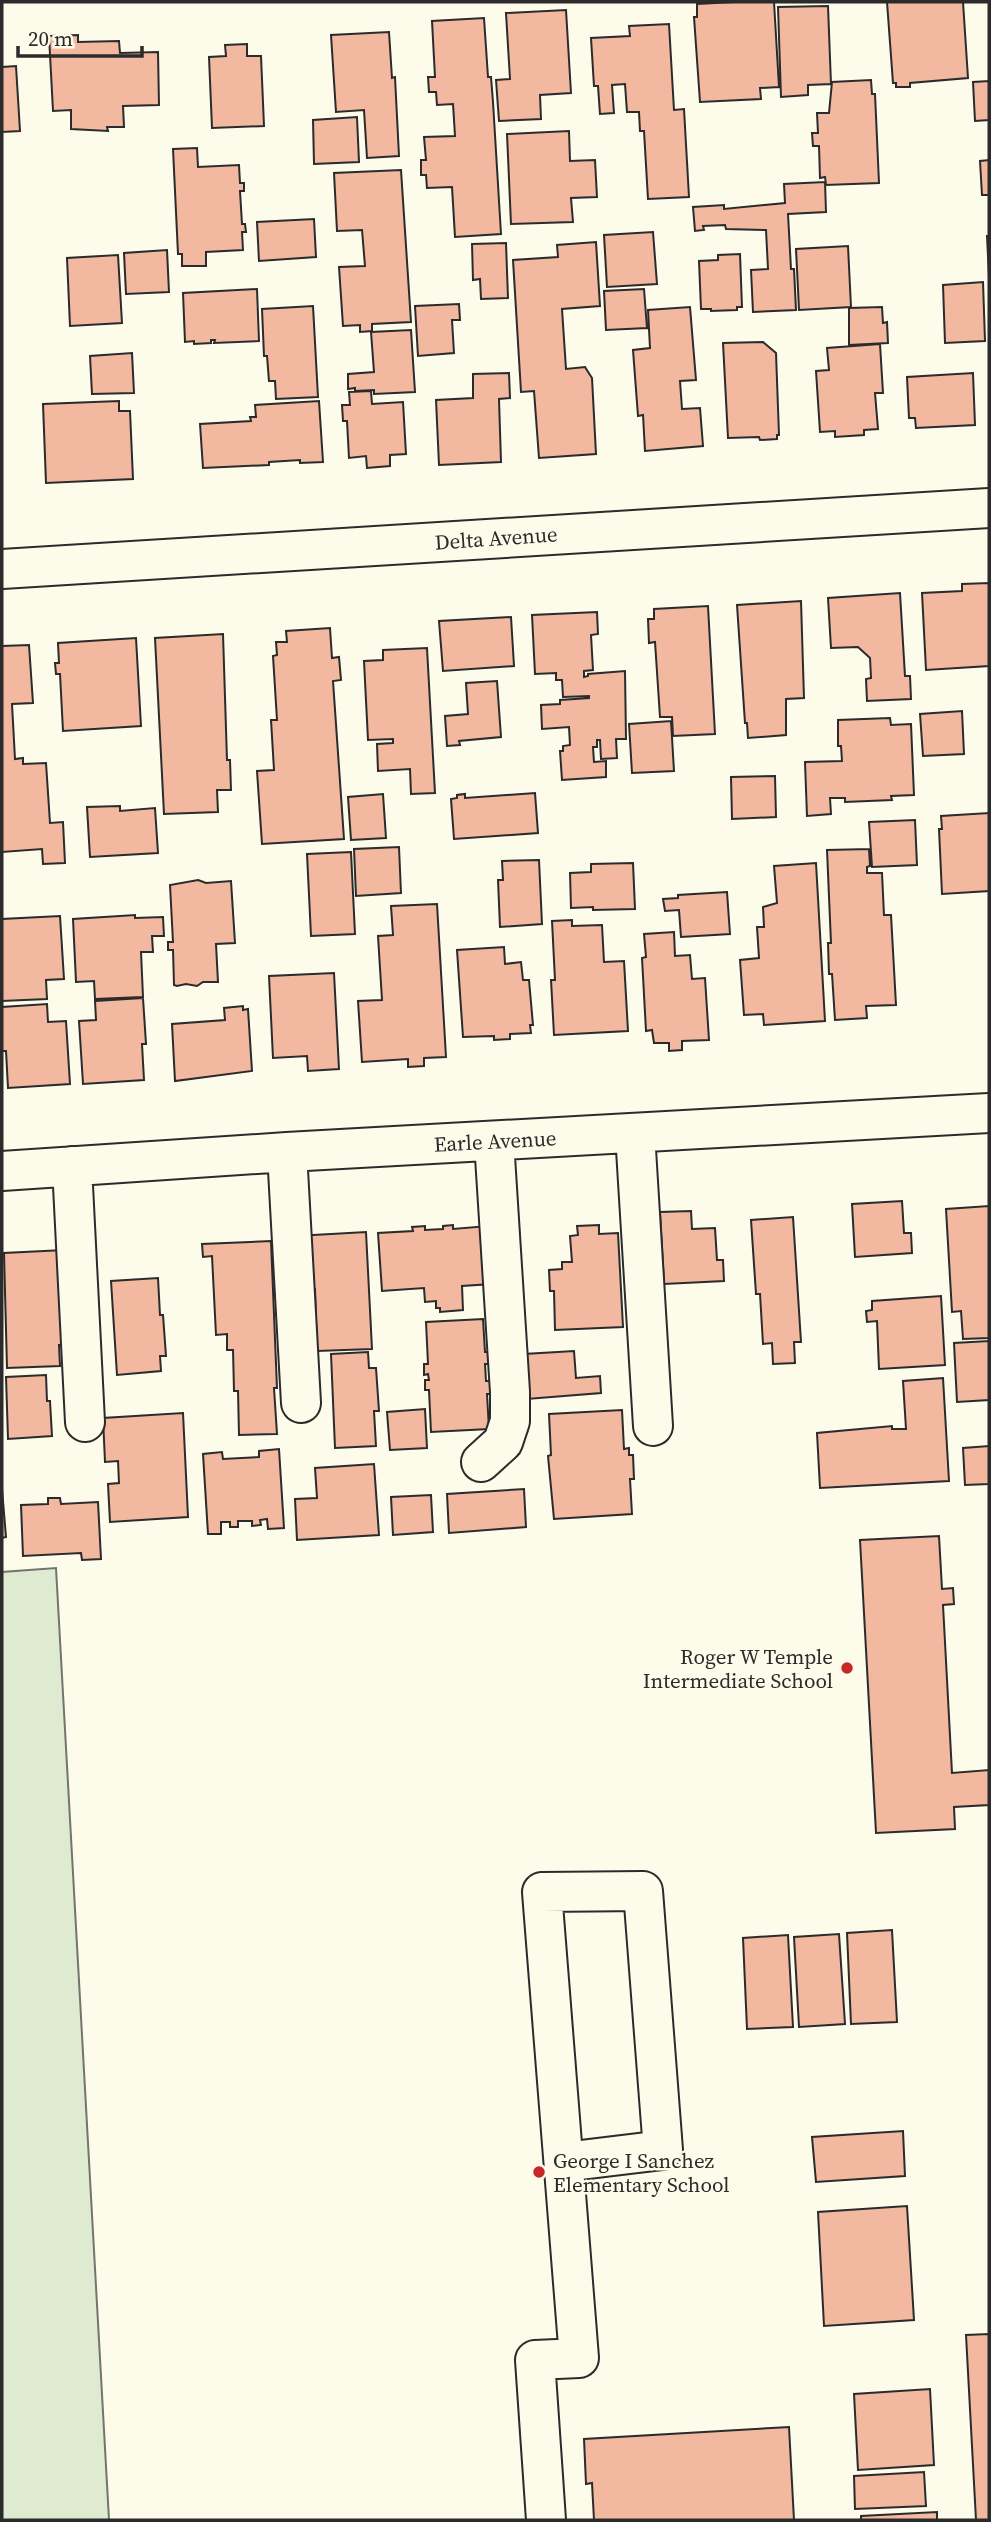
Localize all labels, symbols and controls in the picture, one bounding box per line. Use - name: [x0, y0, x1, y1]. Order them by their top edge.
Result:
- scale bar: [18, 14, 142, 58]
- text: 20 m: [28, 24, 73, 53]
- street label: Delta Avenue: [434, 519, 558, 557]
- street label: Earle Avenue: [433, 1123, 557, 1159]
- place label: Roger W Temple Intermediate School: [643, 1642, 833, 1695]
- marker: Roger W Temple Intermediate School: [839, 1660, 855, 1676]
- place label: George I Sanchez Elementary School: [553, 2146, 730, 2199]
- marker: George I Sanchez Elementary School: [531, 2164, 547, 2180]

